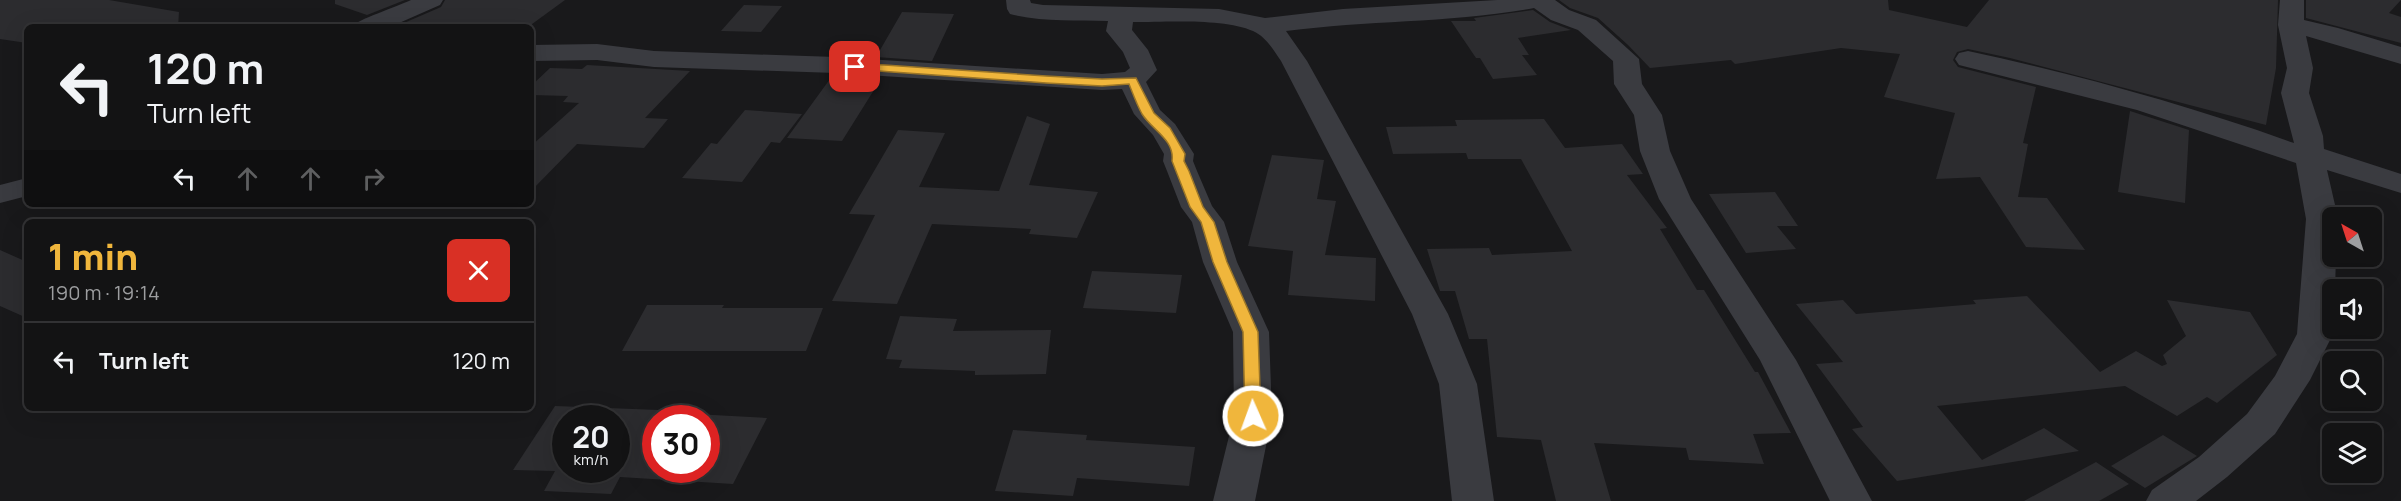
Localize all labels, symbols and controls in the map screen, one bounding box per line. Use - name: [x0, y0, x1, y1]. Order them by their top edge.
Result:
- text: 120 m: [147, 39, 264, 97]
- pin: [829, 41, 880, 92]
- icon: left: [48, 48, 126, 126]
- icon: arrive: [838, 50, 871, 83]
- text: Turn left: [147, 94, 251, 131]
- icon: left: [168, 162, 201, 195]
- icon: ahead: [231, 162, 264, 195]
- icon: ahead: [294, 162, 327, 195]
- icon: right: [357, 162, 390, 195]
- north arrow: [2322, 207, 2382, 267]
- map controls: [2322, 207, 2382, 483]
- text: 1 min: [48, 232, 138, 281]
- button: close: [447, 239, 510, 302]
- text: 190 m · 19:14: [48, 279, 160, 306]
- button: sound: [2322, 279, 2382, 339]
- icon: left: [48, 345, 81, 378]
- text: Turn left: [99, 346, 189, 376]
- text: 120 m: [452, 346, 510, 376]
- button: search: [2322, 351, 2382, 411]
- position arrow: [1221, 384, 1285, 448]
- speed limit sign: 30: [642, 405, 720, 483]
- text: 20: [572, 416, 610, 457]
- button: layers: [2322, 423, 2382, 483]
- text: km/h: [574, 449, 608, 470]

